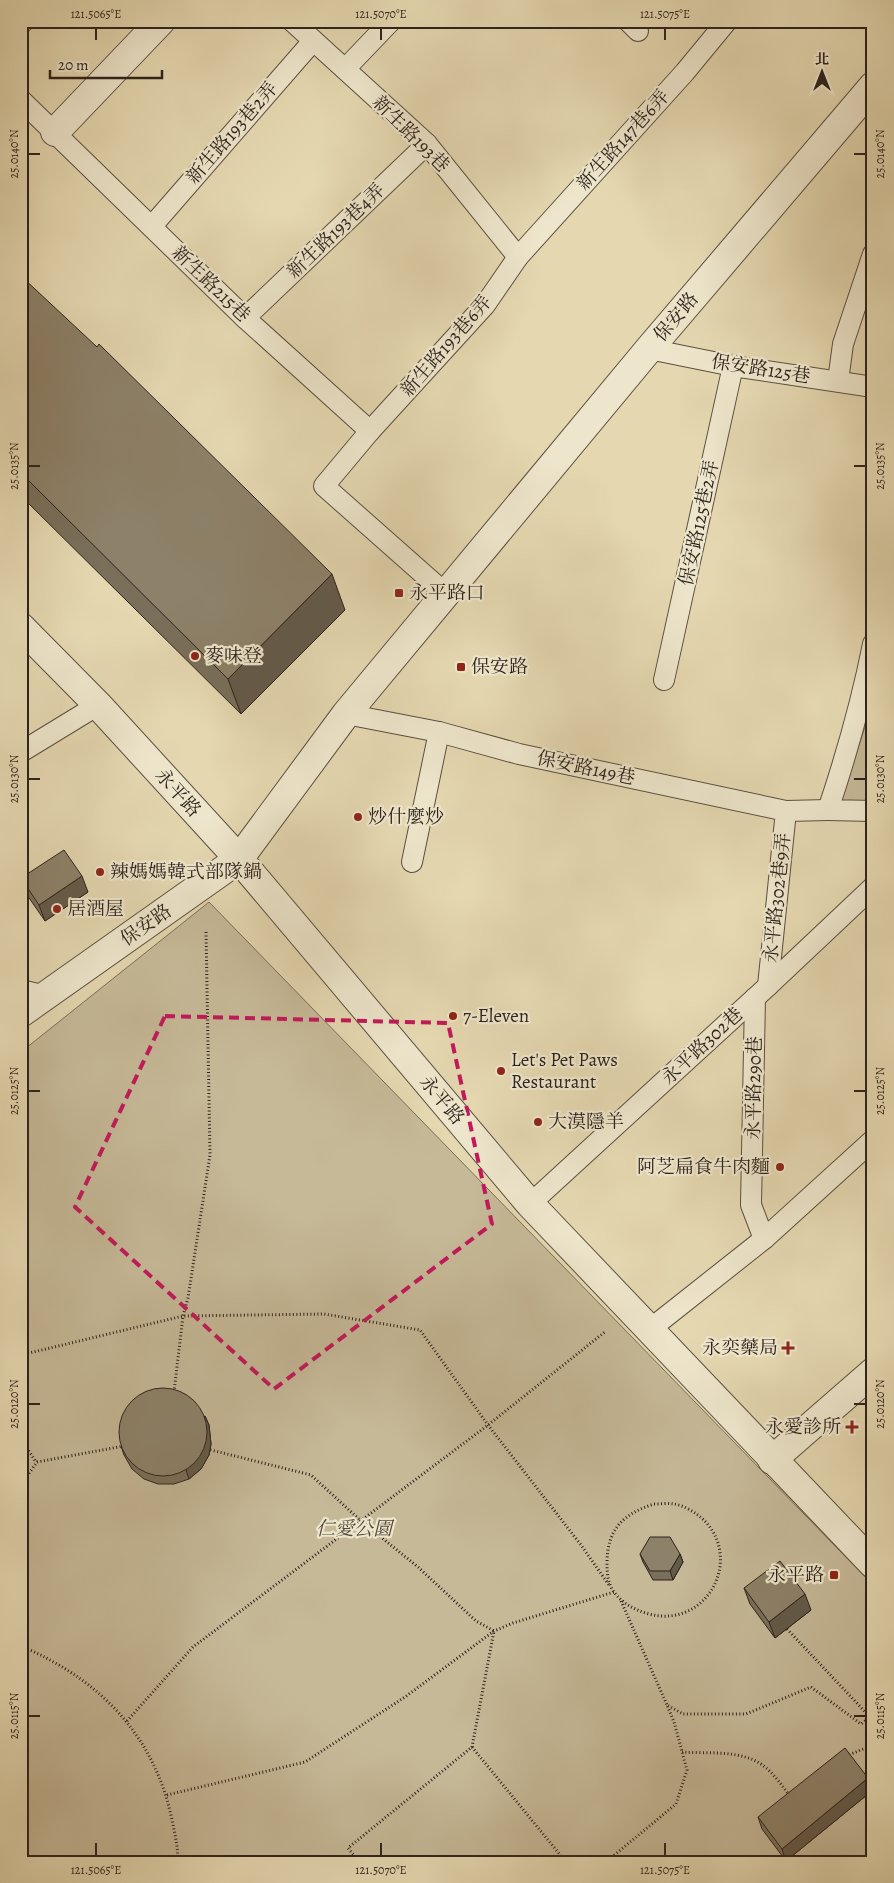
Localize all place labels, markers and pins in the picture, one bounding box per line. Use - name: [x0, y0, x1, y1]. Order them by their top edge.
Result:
- place label: 永平路口: [409, 580, 485, 606]
- marker: 永平路口: [393, 587, 405, 599]
- place label: 麥味登: [205, 643, 262, 669]
- marker: 麥味登: [189, 650, 201, 662]
- place label: 保安路: [471, 654, 528, 680]
- marker: 保安路: [455, 661, 467, 673]
- place label: 炒什麼炒: [368, 804, 444, 830]
- marker: 炒什麼炒: [352, 811, 364, 823]
- place label: 辣媽媽韓式部隊鍋: [110, 859, 262, 885]
- marker: 辣媽媽韓式部隊鍋: [94, 866, 106, 878]
- place label: 居酒屋: [67, 896, 124, 922]
- marker: 居酒屋: [51, 903, 63, 915]
- place label: 7-Eleven: [463, 1003, 529, 1029]
- marker: 7-Eleven: [447, 1010, 459, 1022]
- place label: Let's Pet Paws Restaurant: [511, 1047, 618, 1095]
- marker: Let's Pet Paws Restaurant: [495, 1065, 507, 1077]
- place label: 大漠隱羊: [548, 1109, 624, 1135]
- marker: 大漠隱羊: [532, 1116, 544, 1128]
- place label: 阿芝扁食牛肉麵: [637, 1154, 770, 1180]
- marker: 阿芝扁食牛肉麵: [774, 1161, 786, 1173]
- place label: 永奕藥局: [702, 1335, 778, 1361]
- marker: 永奕藥局: [782, 1342, 794, 1354]
- place label: 永愛診所: [765, 1414, 841, 1440]
- marker: 永愛診所: [845, 1420, 859, 1434]
- place label: 永平路: [767, 1562, 824, 1588]
- marker: 永平路: [828, 1569, 840, 1581]

